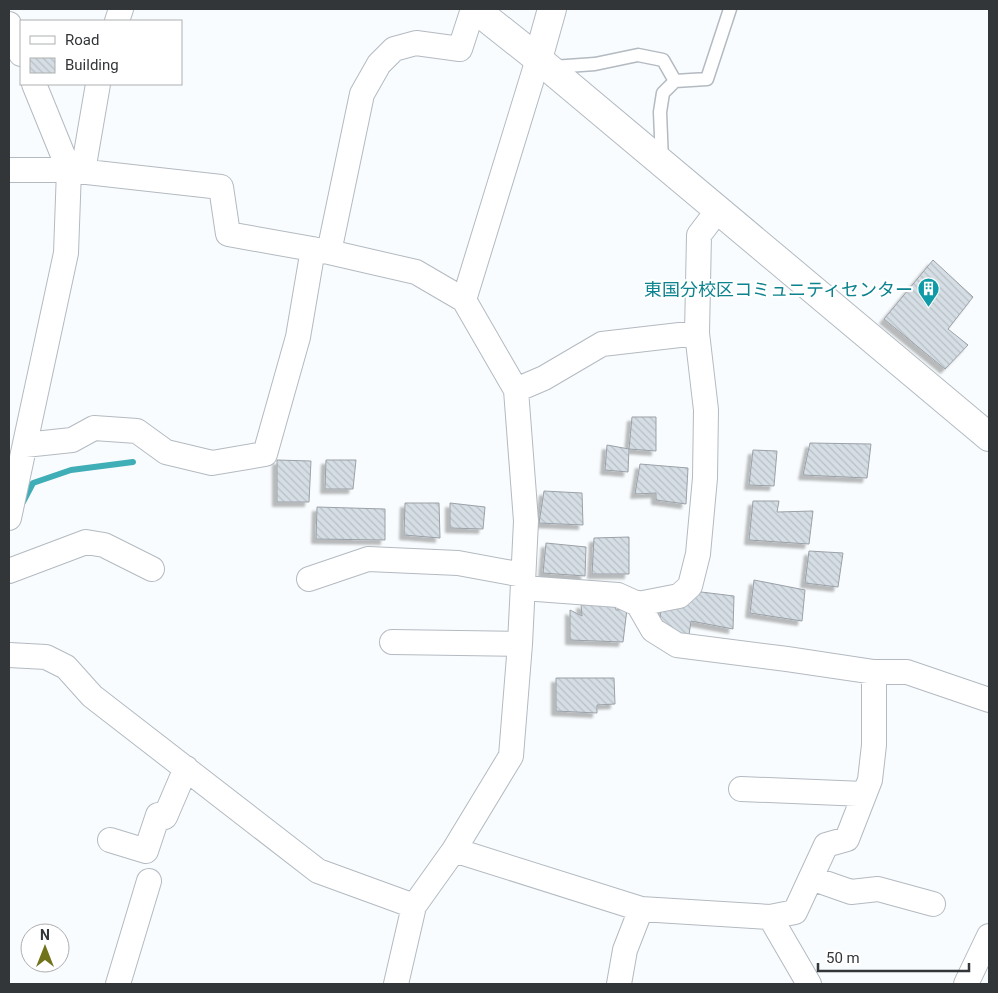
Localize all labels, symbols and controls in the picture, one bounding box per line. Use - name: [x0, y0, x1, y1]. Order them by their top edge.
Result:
- legend: [20, 20, 182, 85]
- text: Road: [65, 31, 99, 49]
- text: Building: [65, 56, 119, 74]
- building icon: 東国分校区コミュニティセンター: [917, 277, 941, 308]
- place label: 東国分校区コミュニティセンター: [644, 279, 913, 300]
- north arrow: [20, 923, 70, 973]
- text: N: [40, 927, 50, 943]
- scale bar: [818, 940, 969, 972]
- text: 50 m: [826, 949, 860, 967]

